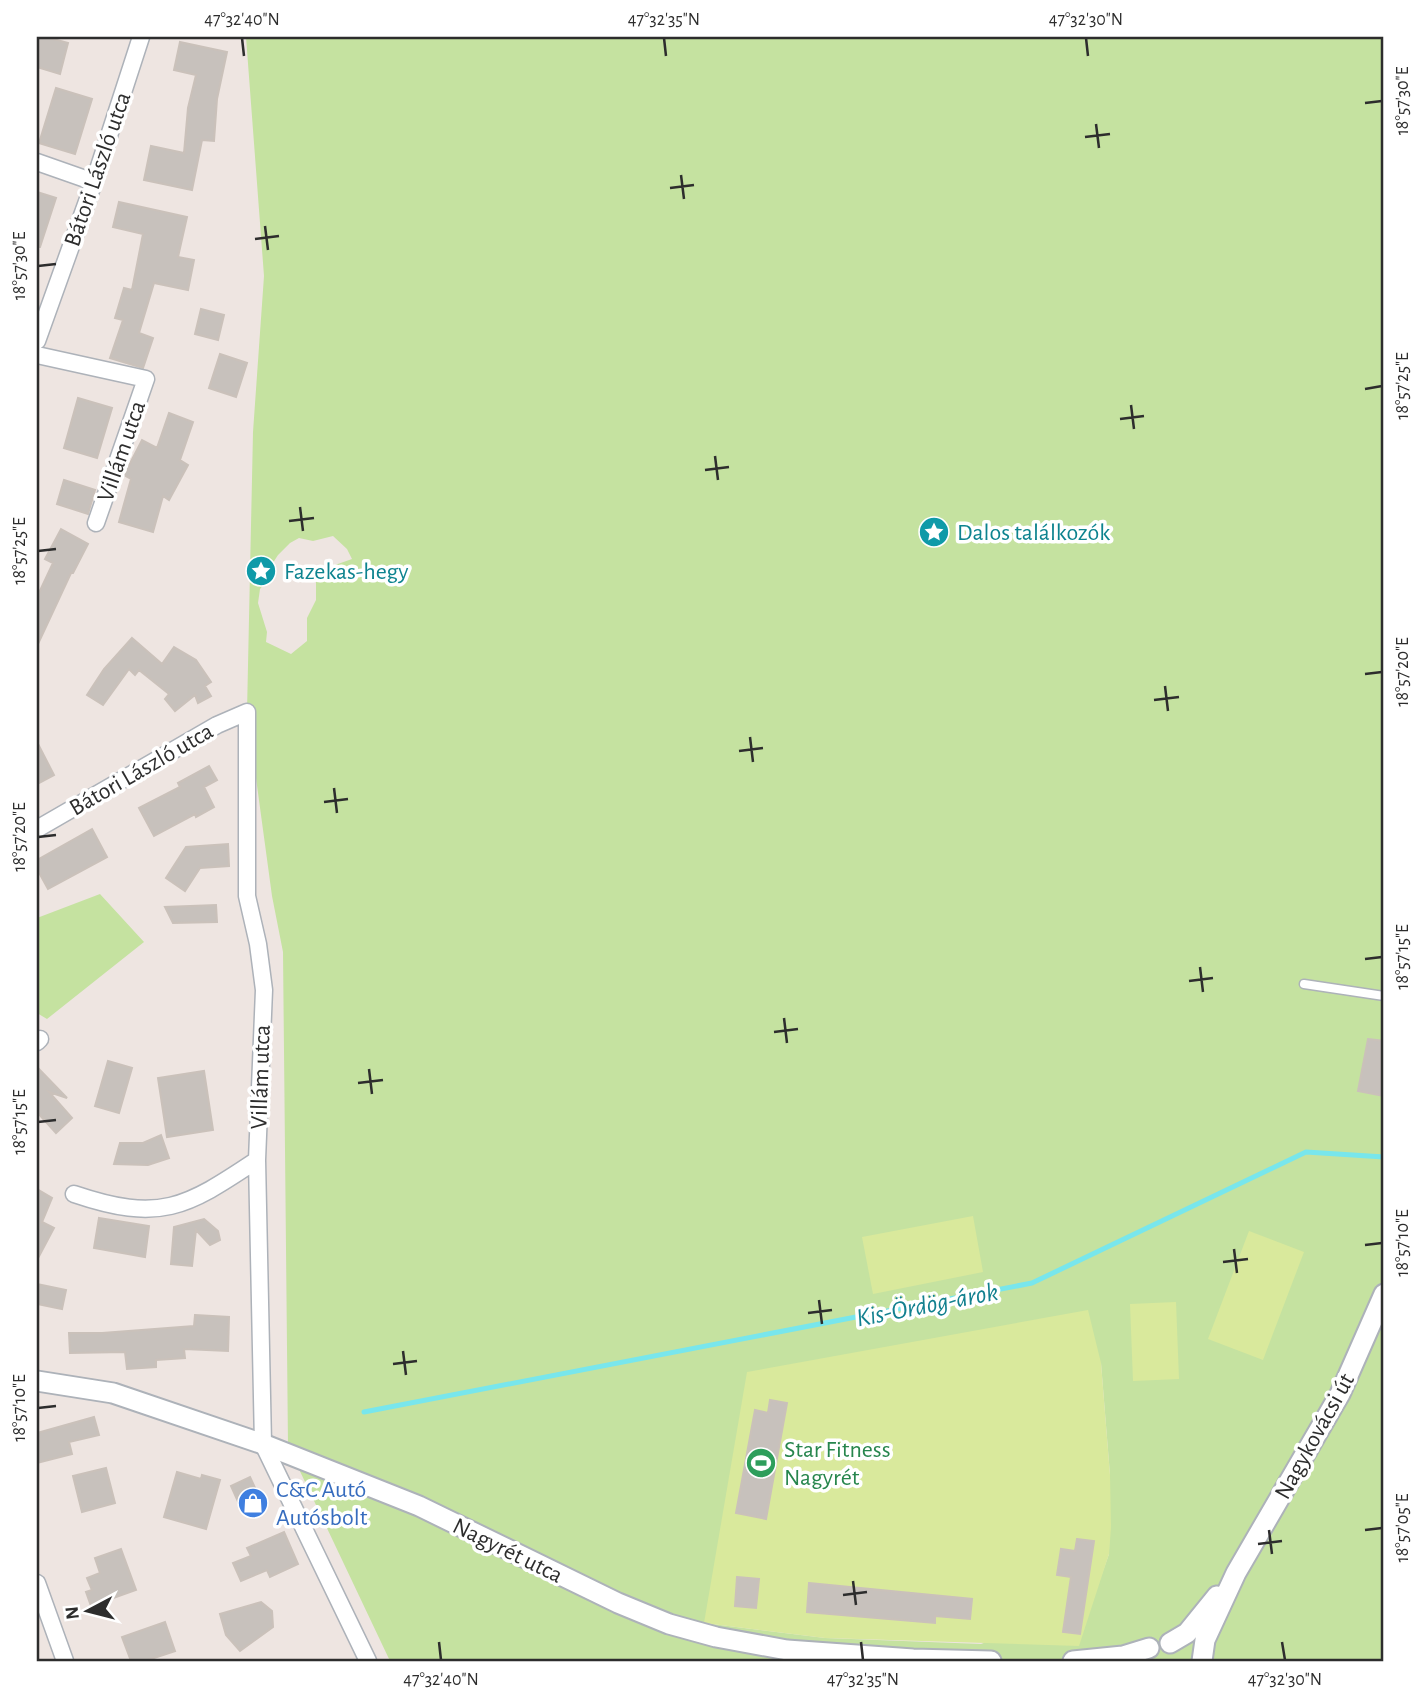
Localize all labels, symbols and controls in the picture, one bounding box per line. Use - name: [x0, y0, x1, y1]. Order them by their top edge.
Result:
- text: 47°32'40"N: [204, 11, 280, 29]
- text: 47°32'35"N: [628, 11, 700, 29]
- text: 47°32'30"N: [1049, 11, 1123, 29]
- text: 18°57'30"E: [1394, 66, 1412, 135]
- street label: Bátori László utca: [60, 89, 136, 250]
- text: 18°57'30"E: [11, 231, 29, 300]
- text: 18°57'25"E: [1394, 352, 1412, 420]
- street label: Villám utca: [94, 398, 150, 505]
- place icon: Dalos találkozók: [917, 515, 951, 549]
- text: 18°57'25"E: [11, 517, 29, 585]
- place label: Dalos találkozók: [957, 521, 1110, 545]
- place icon: Fazekas-hegy: [244, 554, 278, 588]
- place label: Fazekas-hegy: [284, 560, 408, 584]
- text: 18°57'20"E: [1394, 637, 1412, 707]
- street label: Bátori László utca: [66, 719, 217, 821]
- text: 18°57'20"E: [11, 802, 29, 872]
- text: 18°57'15"E: [1394, 924, 1412, 990]
- street label: Villám utca: [247, 1024, 275, 1130]
- text: 18°57'15"E: [11, 1089, 29, 1155]
- text: 18°57'10"E: [1394, 1209, 1412, 1277]
- water label: Kis-Ördög-árok: [854, 1278, 1000, 1331]
- street label: Nagykovácsi út: [1271, 1369, 1359, 1503]
- text: 18°57'10"E: [11, 1374, 29, 1442]
- place label: Star Fitness Nagyrét: [784, 1438, 891, 1490]
- sports icon: Star Fitness Nagyrét: [744, 1446, 778, 1480]
- place label: C&C Autó Autósbolt: [276, 1478, 368, 1530]
- shop icon: C&C Autó Autósbolt: [236, 1486, 270, 1520]
- text: 18°57'05"E: [1394, 1493, 1412, 1562]
- street label: Nagyrét utca: [449, 1514, 566, 1588]
- north arrow: [52, 1576, 122, 1646]
- text: N: [62, 1605, 83, 1621]
- text: 47°32'40"N: [403, 1671, 479, 1689]
- text: 47°32'35"N: [827, 1671, 899, 1689]
- text: 47°32'30"N: [1248, 1671, 1322, 1689]

